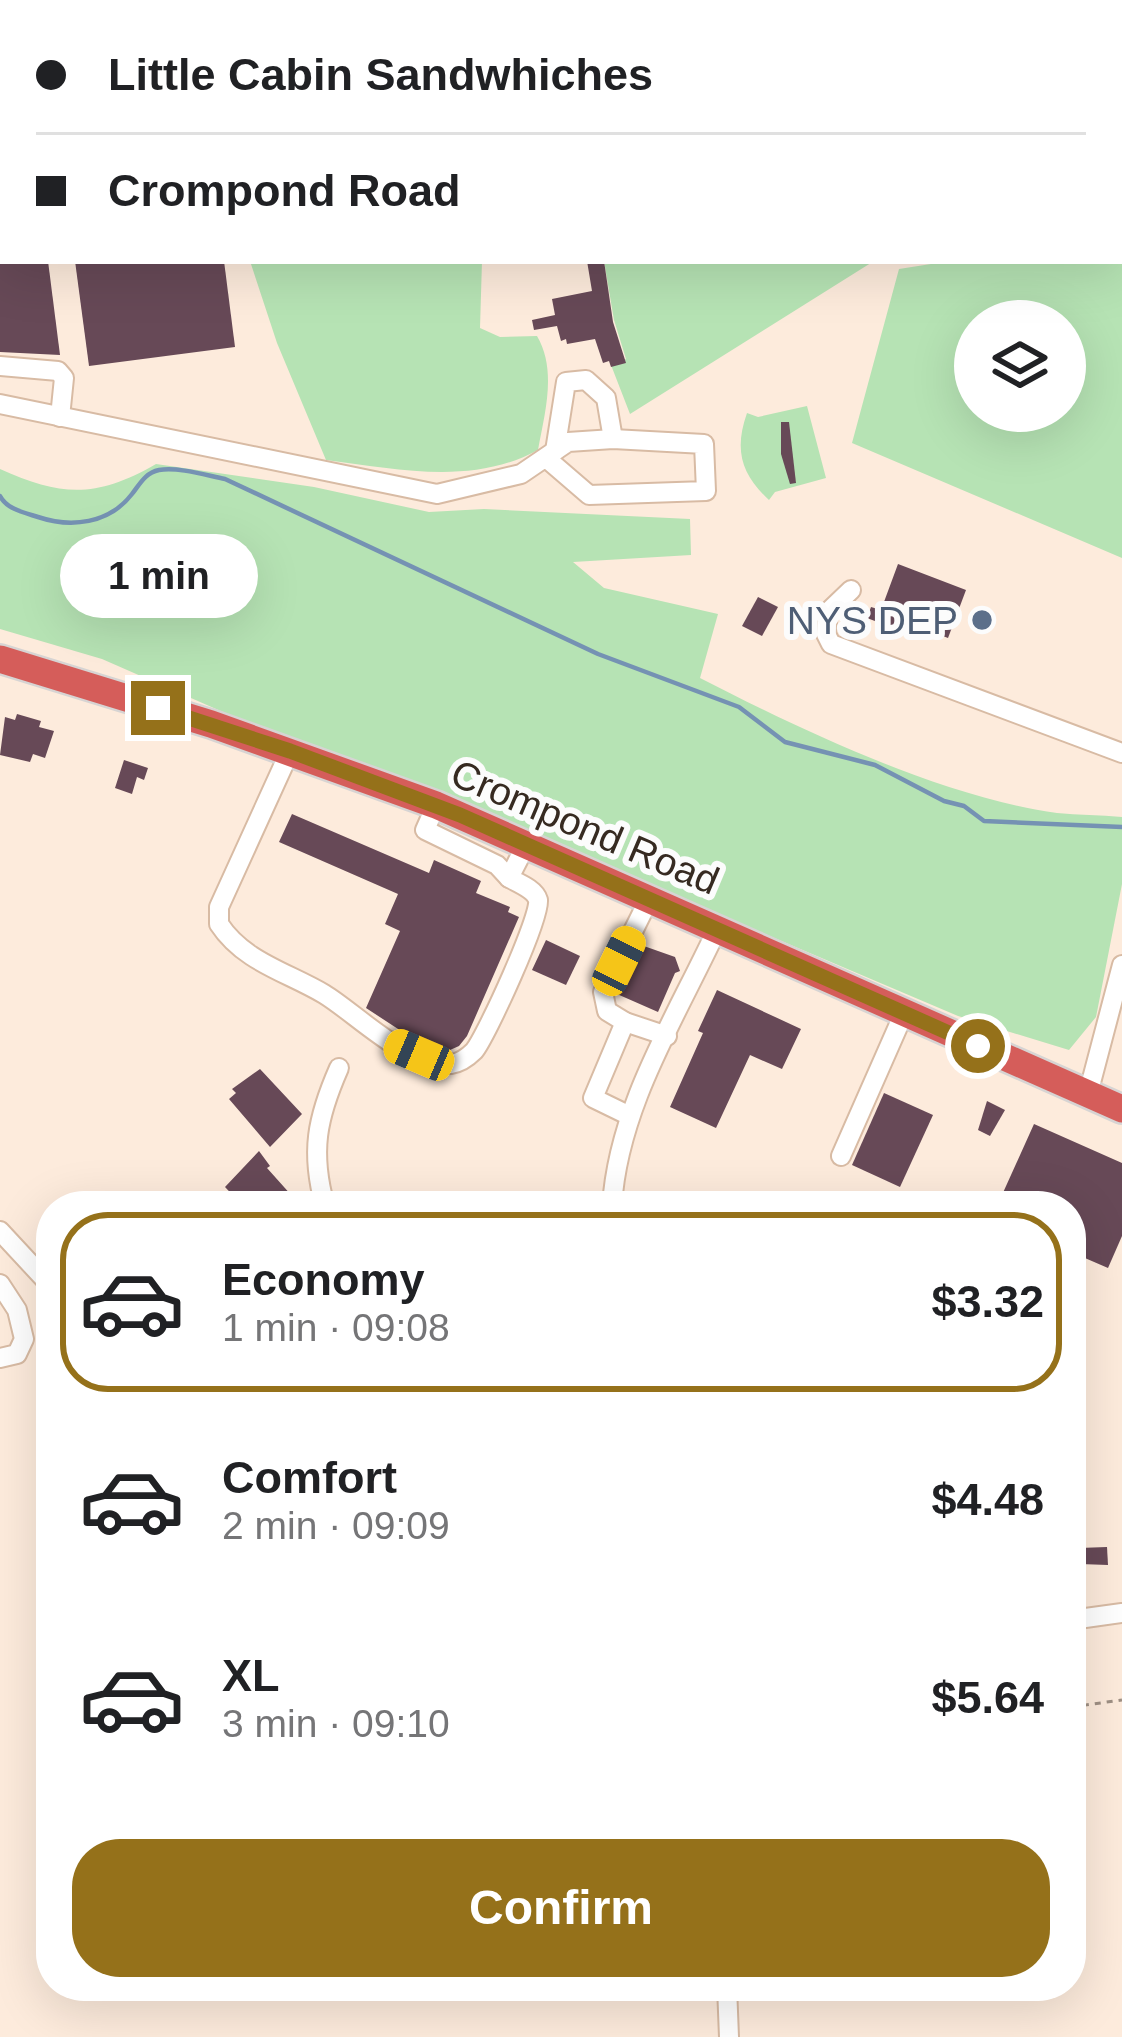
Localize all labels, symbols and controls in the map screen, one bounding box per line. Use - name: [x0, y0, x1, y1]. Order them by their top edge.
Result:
- text: Little Cabin Sandwhiches: [108, 49, 653, 100]
- text: Crompond Road: [108, 165, 460, 216]
- map controls: [954, 300, 1086, 432]
- button: layers: [954, 300, 1086, 432]
- callout: 1 min: [59, 534, 257, 618]
- text: 1 min: [108, 554, 210, 597]
- place label: NYS DEP: [787, 599, 958, 642]
- marker: NYS DEP: [969, 607, 995, 633]
- route end: [131, 681, 185, 735]
- street label: Crompond Road: [445, 751, 725, 903]
- car: [587, 921, 651, 1001]
- route start: [951, 1019, 1005, 1073]
- car: [379, 1024, 459, 1086]
- icon: car: [78, 1248, 186, 1356]
- text: Economy: [222, 1254, 425, 1305]
- text: $3.32: [931, 1276, 1044, 1327]
- text: 1 min · 09:08: [222, 1306, 450, 1349]
- icon: car: [78, 1446, 186, 1554]
- text: Comfort: [222, 1452, 397, 1503]
- text: $4.48: [931, 1474, 1044, 1525]
- text: 2 min · 09:09: [222, 1504, 450, 1547]
- icon: car: [78, 1644, 186, 1752]
- text: XL: [222, 1650, 280, 1701]
- text: $5.64: [931, 1672, 1044, 1723]
- text: 3 min · 09:10: [222, 1702, 450, 1745]
- button: Confirm: [72, 1839, 1050, 1977]

